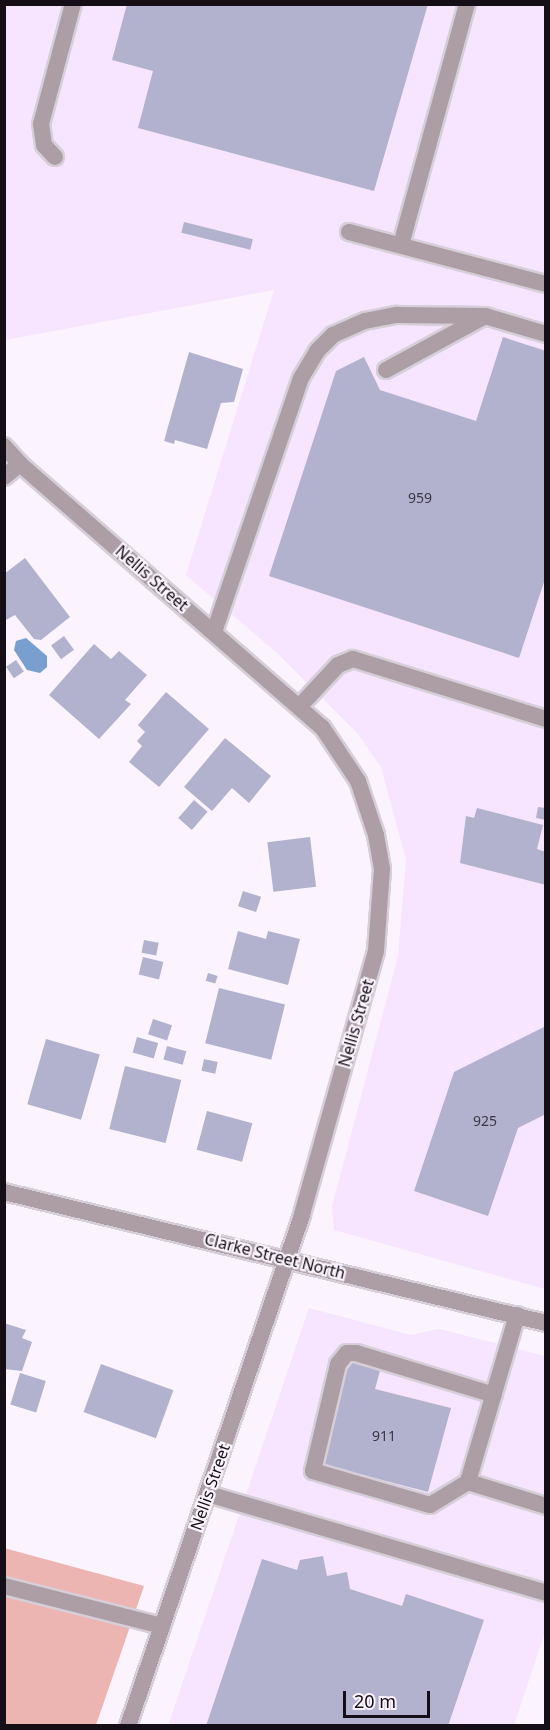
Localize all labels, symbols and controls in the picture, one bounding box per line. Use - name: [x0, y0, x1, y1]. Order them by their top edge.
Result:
- house number: 959: [408, 490, 432, 506]
- street label: Nellis Street: [112, 541, 192, 615]
- street label: Nellis Street: [334, 977, 378, 1069]
- house number: 925: [473, 1113, 497, 1129]
- street label: Clarke Street North: [203, 1229, 347, 1283]
- house number: 911: [372, 1428, 396, 1444]
- street label: Nellis Street: [186, 1441, 234, 1533]
- scale bar: [346, 1679, 433, 1717]
- text: 20 m: [354, 1689, 396, 1713]

